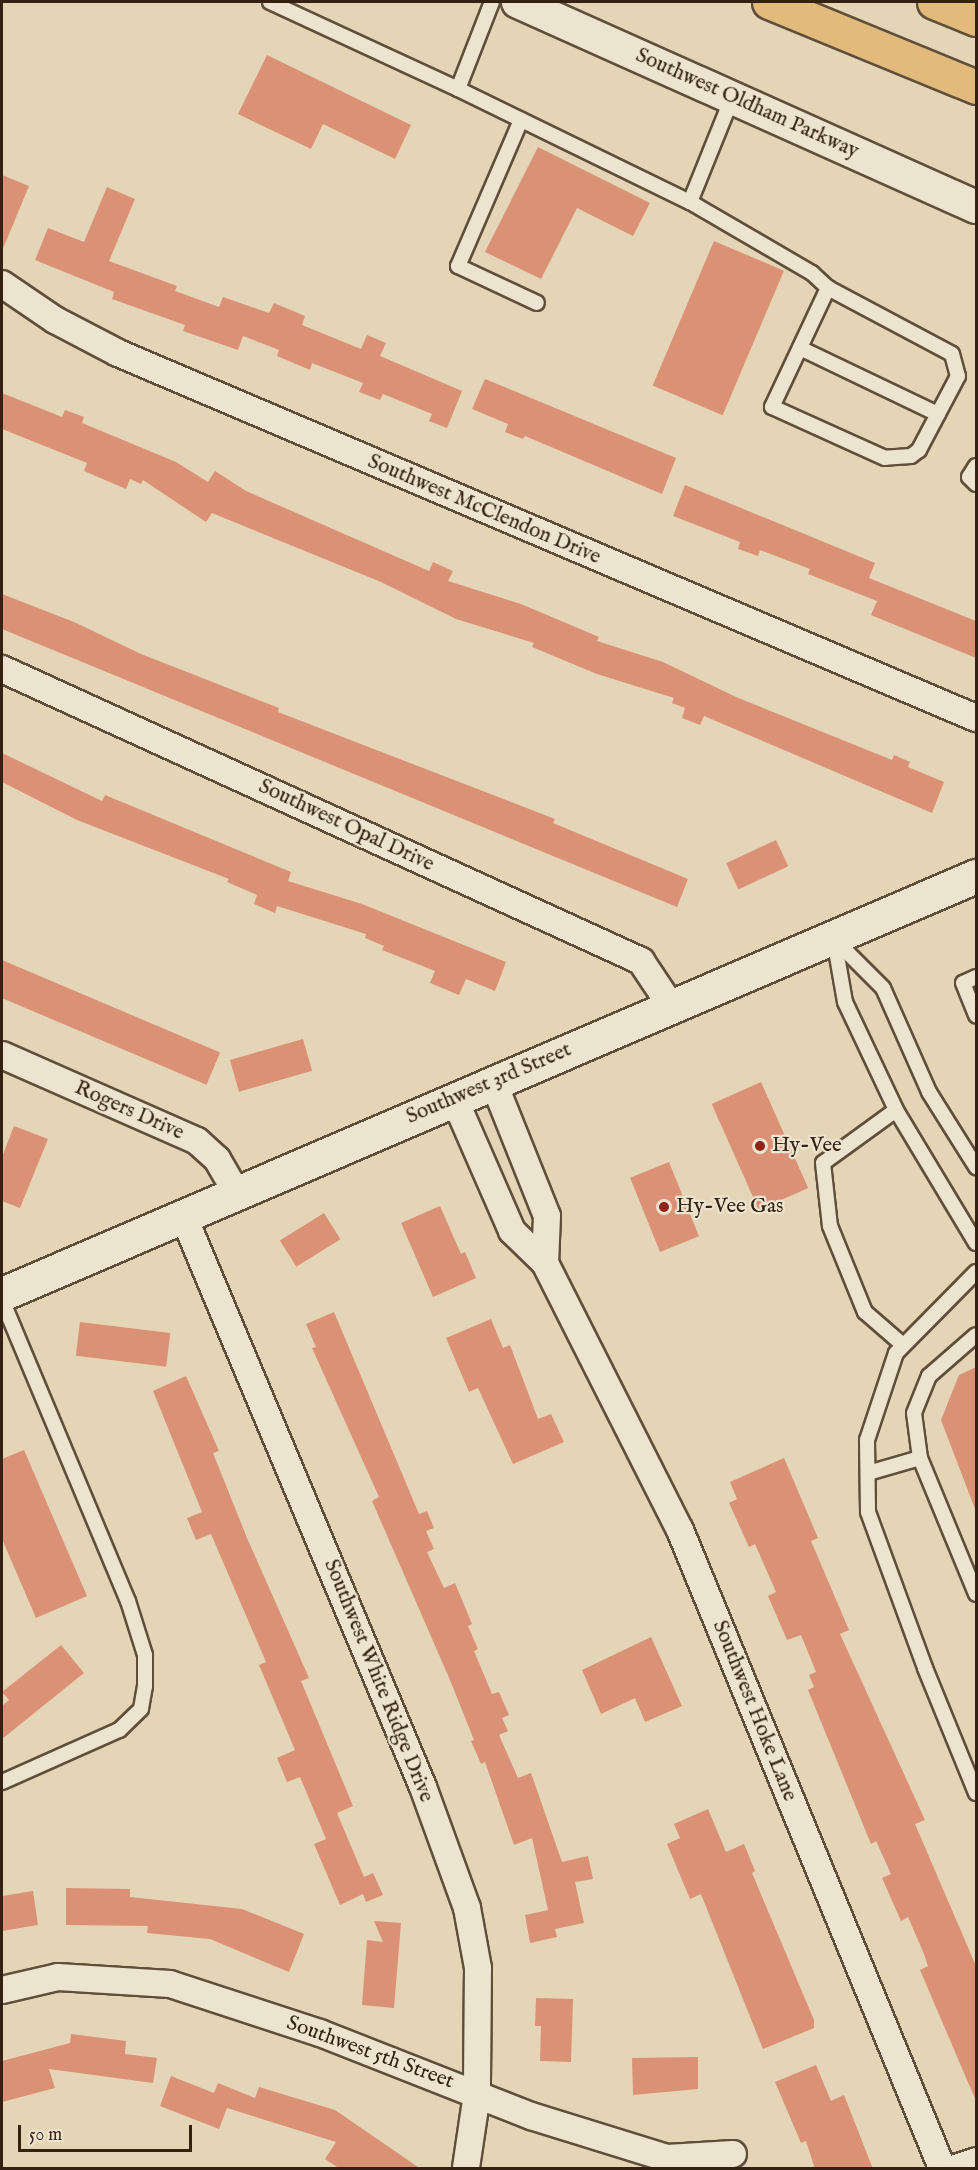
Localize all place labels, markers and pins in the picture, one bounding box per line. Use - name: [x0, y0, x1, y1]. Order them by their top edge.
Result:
- place label: Hy-Vee: [772, 1133, 842, 1159]
- marker: Hy-Vee: [753, 1139, 767, 1153]
- place label: Hy-Vee Gas: [676, 1194, 783, 1220]
- marker: Hy-Vee Gas: [657, 1200, 671, 1214]

